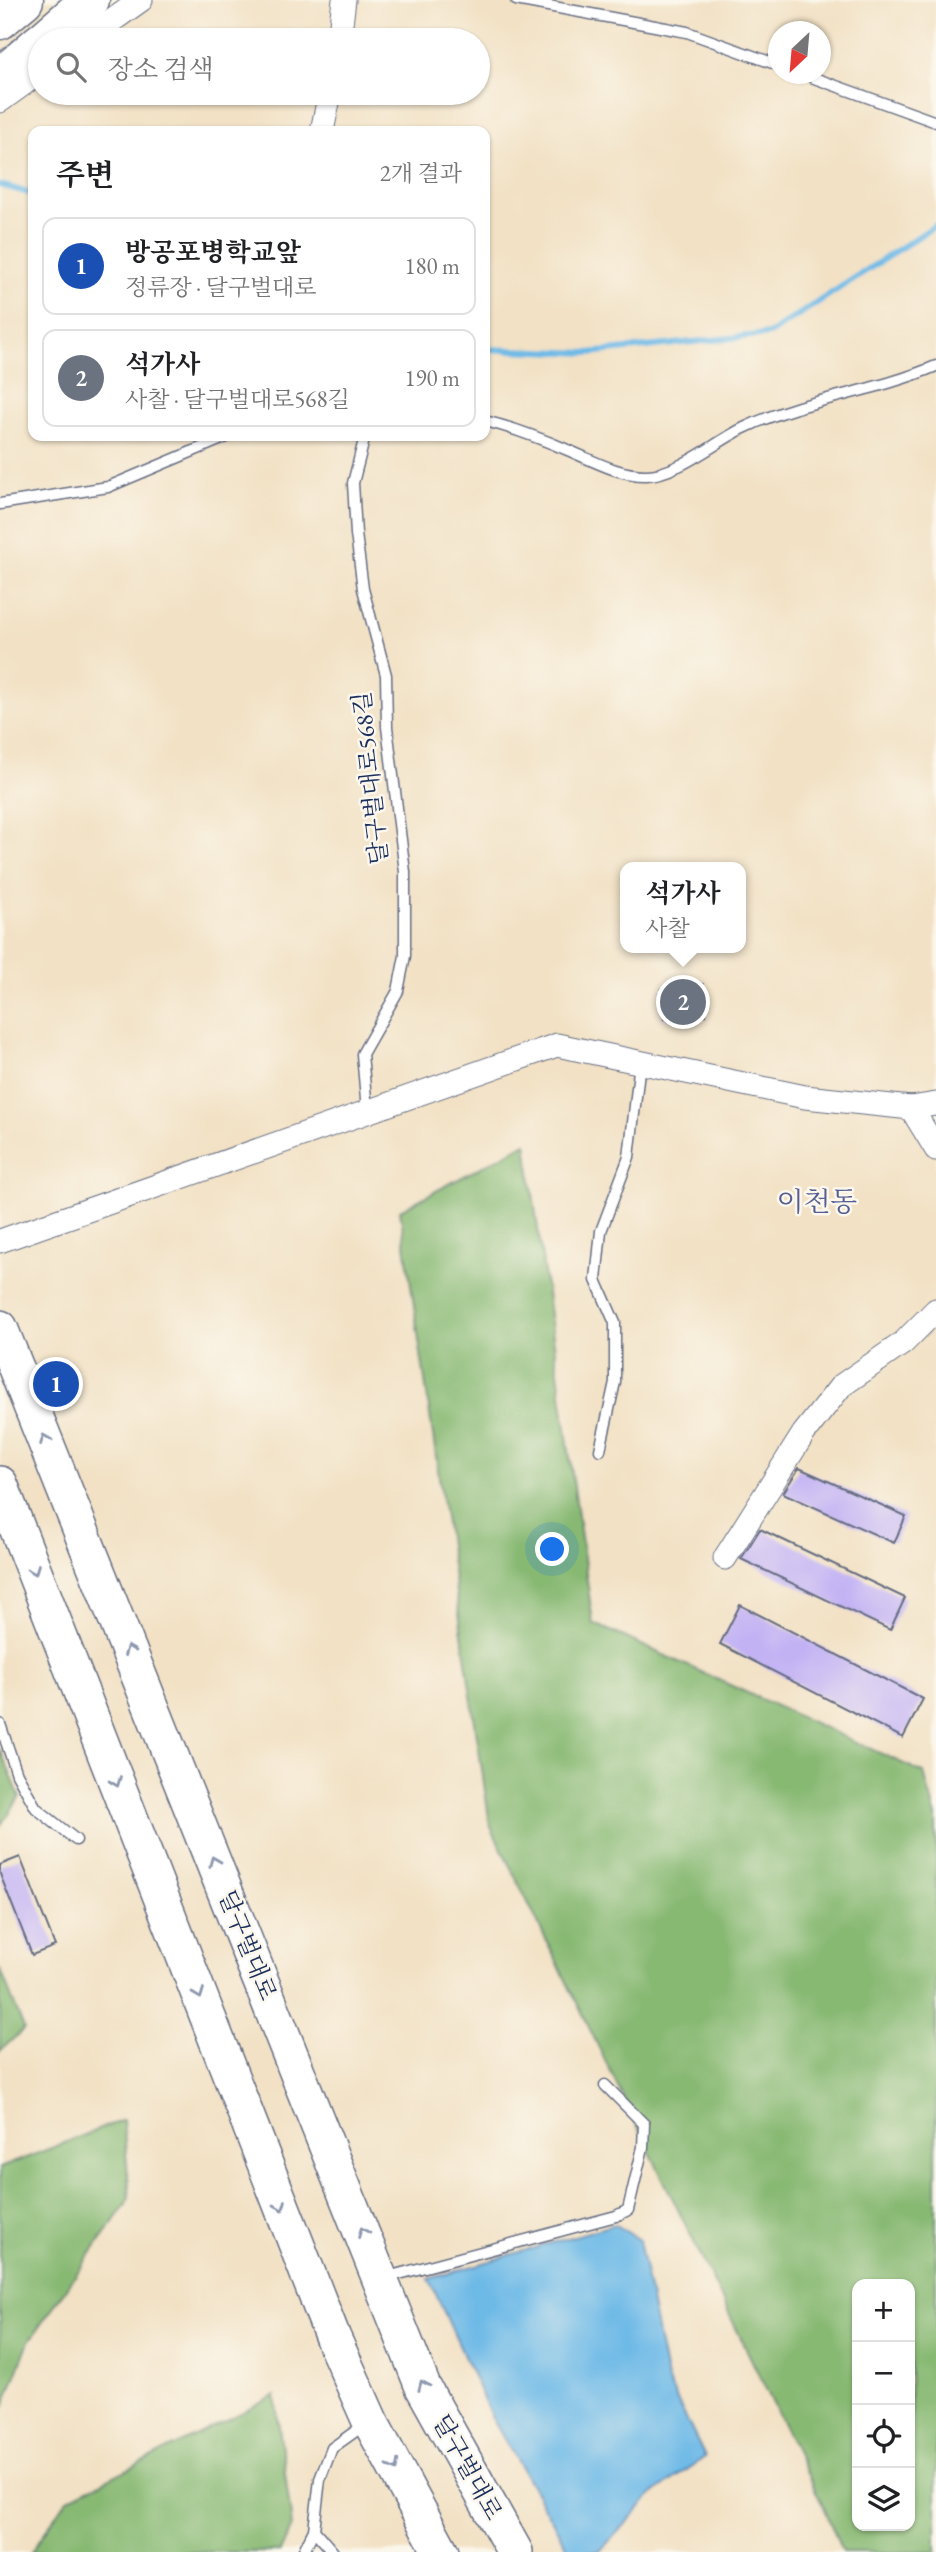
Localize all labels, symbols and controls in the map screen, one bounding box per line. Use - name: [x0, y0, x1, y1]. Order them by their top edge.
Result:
- north arrow: [768, 21, 831, 84]
- search box: [28, 28, 490, 105]
- icon: search: [52, 48, 90, 86]
- text: 장소 검색: [108, 52, 214, 86]
- text: 주변: [56, 155, 114, 194]
- text: 2개 결과: [380, 158, 462, 188]
- text: 방공포병학교앞: [125, 235, 301, 269]
- text: 1: [75, 251, 87, 281]
- text: 180 m: [404, 251, 460, 281]
- text: 정류장 · 달구벌대로: [125, 272, 317, 302]
- text: 석가사: [125, 347, 200, 381]
- text: 2: [75, 363, 87, 393]
- text: 190 m: [404, 363, 460, 393]
- text: 사찰 · 달구벌대로568길: [125, 384, 350, 414]
- street label: 달구벌대로568길: [346, 690, 394, 866]
- popup: [620, 862, 746, 953]
- text: 석가사: [645, 876, 721, 910]
- text: 사찰: [645, 913, 690, 943]
- pin: 2: [660, 976, 706, 1028]
- district label: 이천동: [776, 1183, 858, 1219]
- pin: 1: [33, 1358, 79, 1410]
- one-way arrow: [39, 1434, 53, 1446]
- your location: [535, 1532, 569, 1566]
- one-way arrow: [25, 1564, 39, 1576]
- one-way arrow: [124, 1645, 138, 1657]
- one-way arrow: [108, 1776, 122, 1788]
- one-way arrow: [209, 1856, 223, 1868]
- street label: 달구벌대로: [212, 1885, 284, 2005]
- one-way arrow: [190, 1988, 204, 2000]
- one-way arrow: [273, 2199, 287, 2211]
- one-way arrow: [358, 2226, 372, 2238]
- map controls: [852, 2279, 915, 2531]
- button: +: [852, 2279, 915, 2342]
- button: −: [852, 2342, 915, 2405]
- one-way arrow: [417, 2380, 431, 2392]
- button: locate: [852, 2405, 915, 2468]
- street label: 달구벌대로: [426, 2409, 510, 2525]
- one-way arrow: [386, 2459, 399, 2471]
- button: layers: [852, 2468, 915, 2531]

